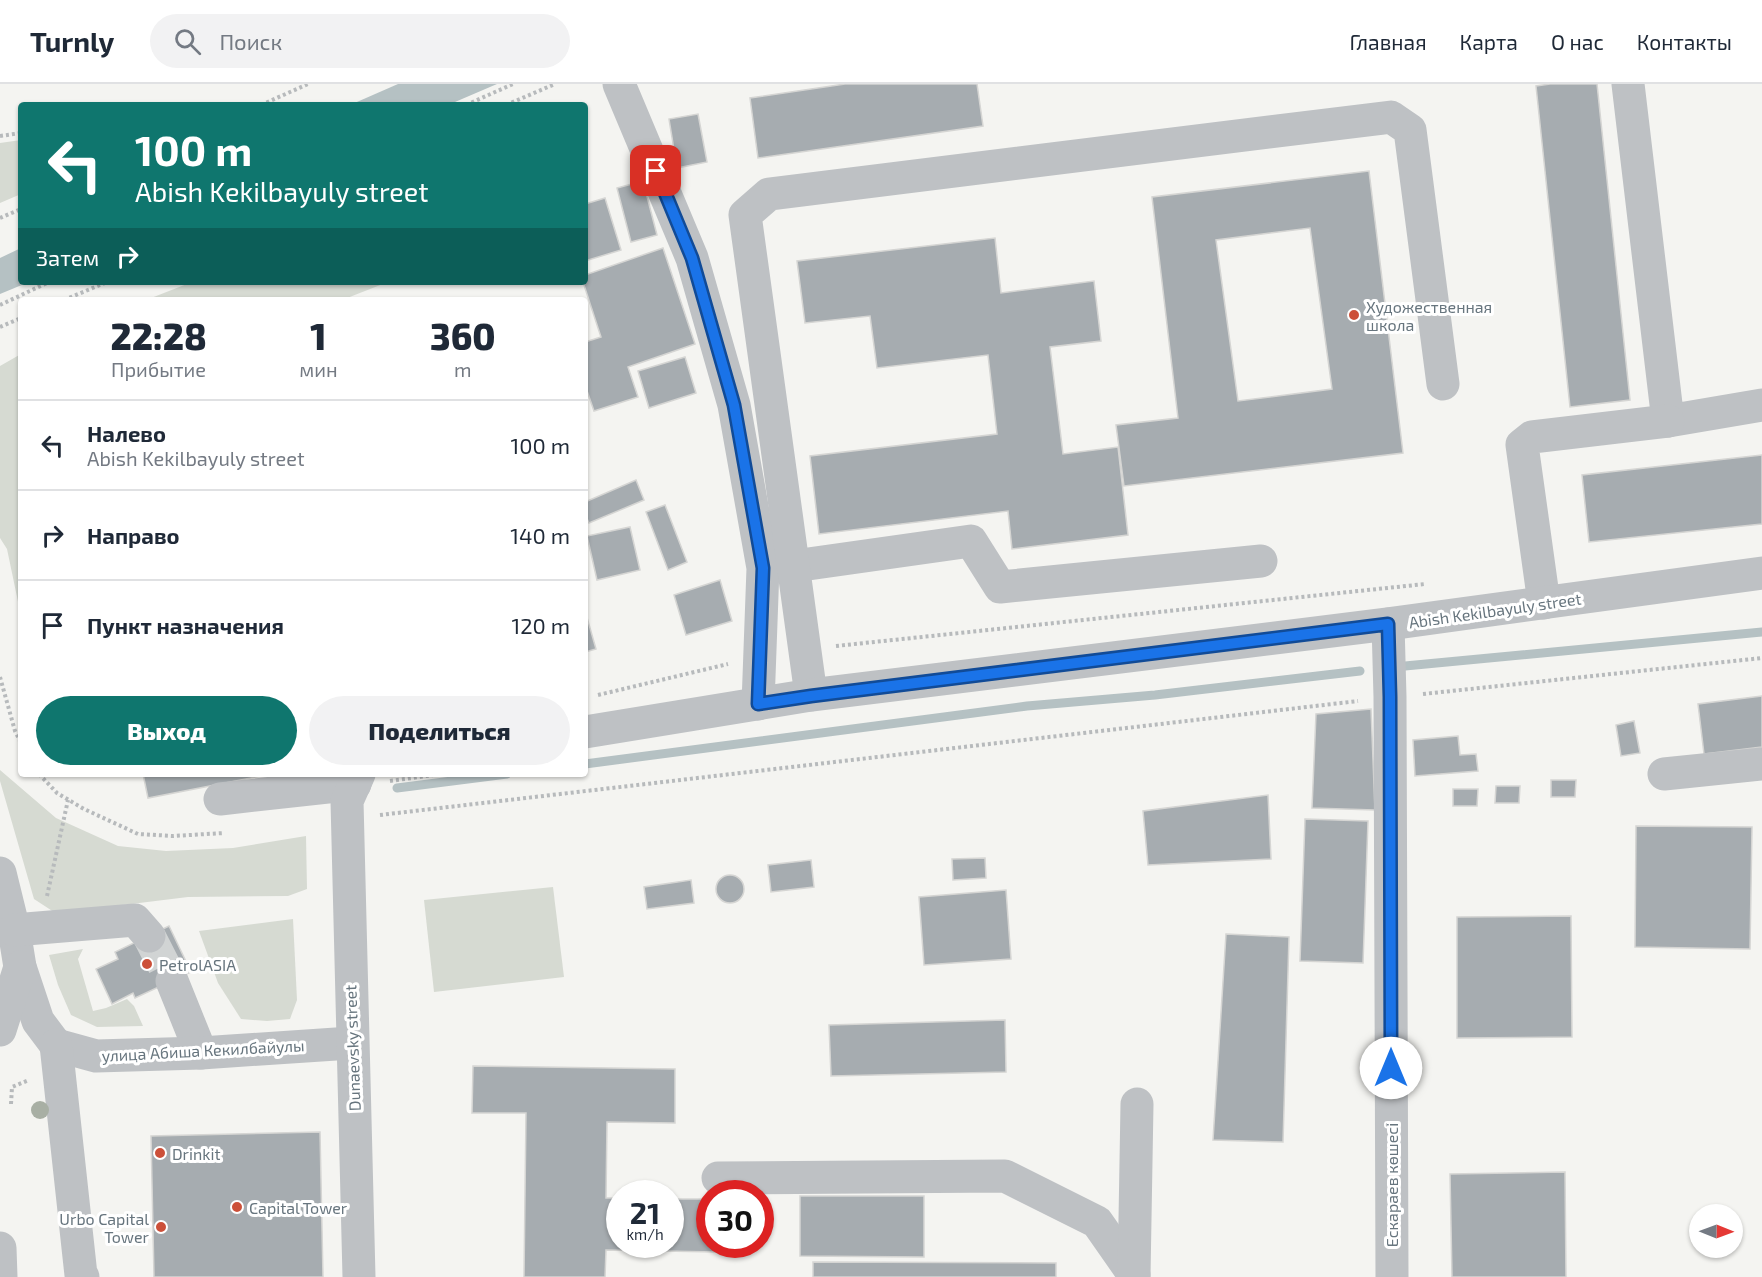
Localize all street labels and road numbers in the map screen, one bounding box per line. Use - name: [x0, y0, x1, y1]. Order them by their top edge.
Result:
- street label: Abish Kekilbayuly street: [1408, 588, 1582, 632]
- street label: Dunaevsky street: [340, 984, 364, 1112]
- street label: улица Абиша Кекилбайулы: [101, 1035, 305, 1066]
- street label: Ескараев көшесі: [1382, 1123, 1401, 1247]

